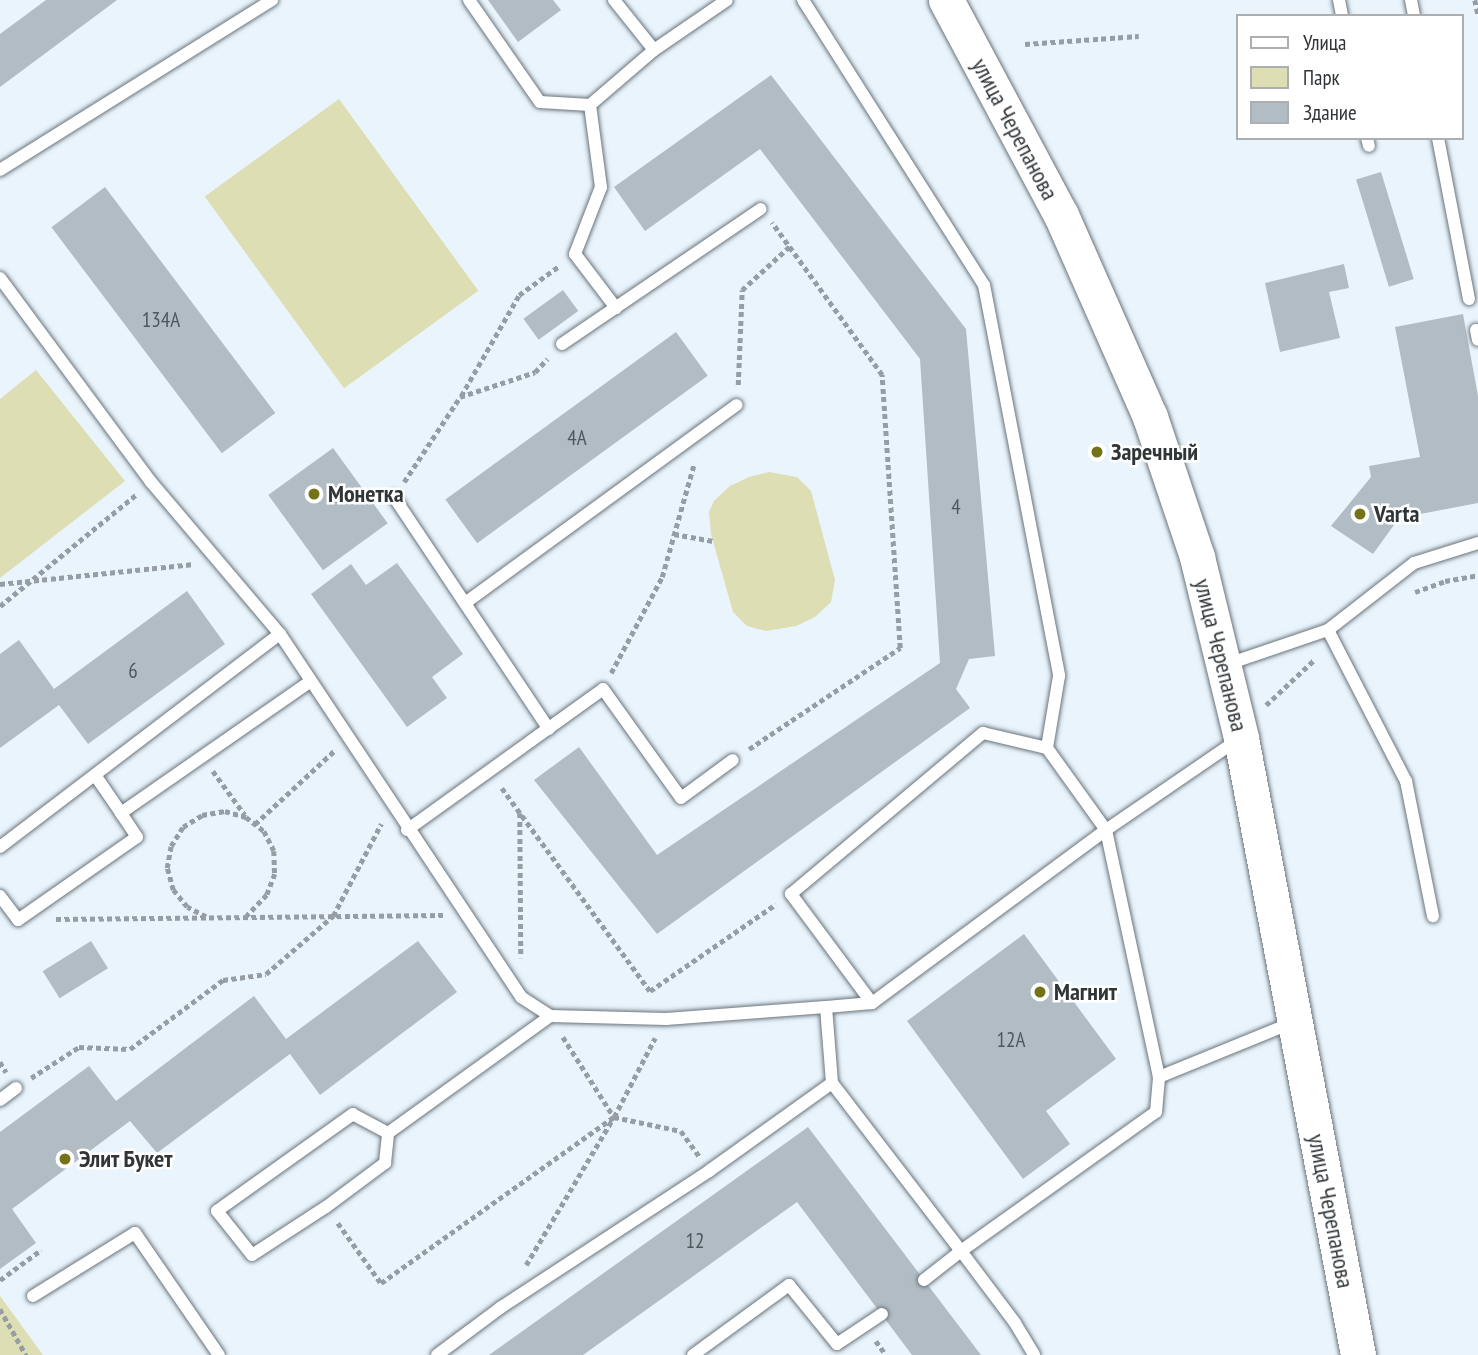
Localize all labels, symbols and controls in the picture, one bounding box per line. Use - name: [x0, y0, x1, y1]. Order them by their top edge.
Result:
- legend: [1236, 14, 1464, 140]
- text: Улица: [1303, 29, 1346, 56]
- street label: улица Черепанова: [966, 53, 1064, 205]
- text: Парк: [1303, 64, 1340, 91]
- text: Здание: [1303, 99, 1357, 126]
- house number: 134А: [142, 307, 180, 333]
- house number: 4А: [567, 425, 587, 451]
- place label: Заречный: [1111, 438, 1198, 466]
- marker: Заречный: [1089, 444, 1105, 460]
- place label: Монетка: [328, 480, 404, 508]
- marker: Монетка: [306, 486, 322, 502]
- house number: 4: [951, 494, 961, 520]
- place label: Varta: [1374, 500, 1419, 528]
- marker: Varta: [1352, 506, 1368, 522]
- street label: улица Черепанова: [1188, 576, 1254, 734]
- house number: 6: [128, 658, 138, 684]
- place label: Магнит: [1054, 978, 1117, 1006]
- marker: Магнит: [1032, 984, 1048, 1000]
- house number: 12А: [997, 1027, 1025, 1053]
- street label: улица Черепанова: [1302, 1132, 1360, 1290]
- place label: Элит Букет: [79, 1145, 173, 1173]
- marker: Элит Букет: [57, 1151, 73, 1167]
- house number: 12: [686, 1228, 704, 1254]

